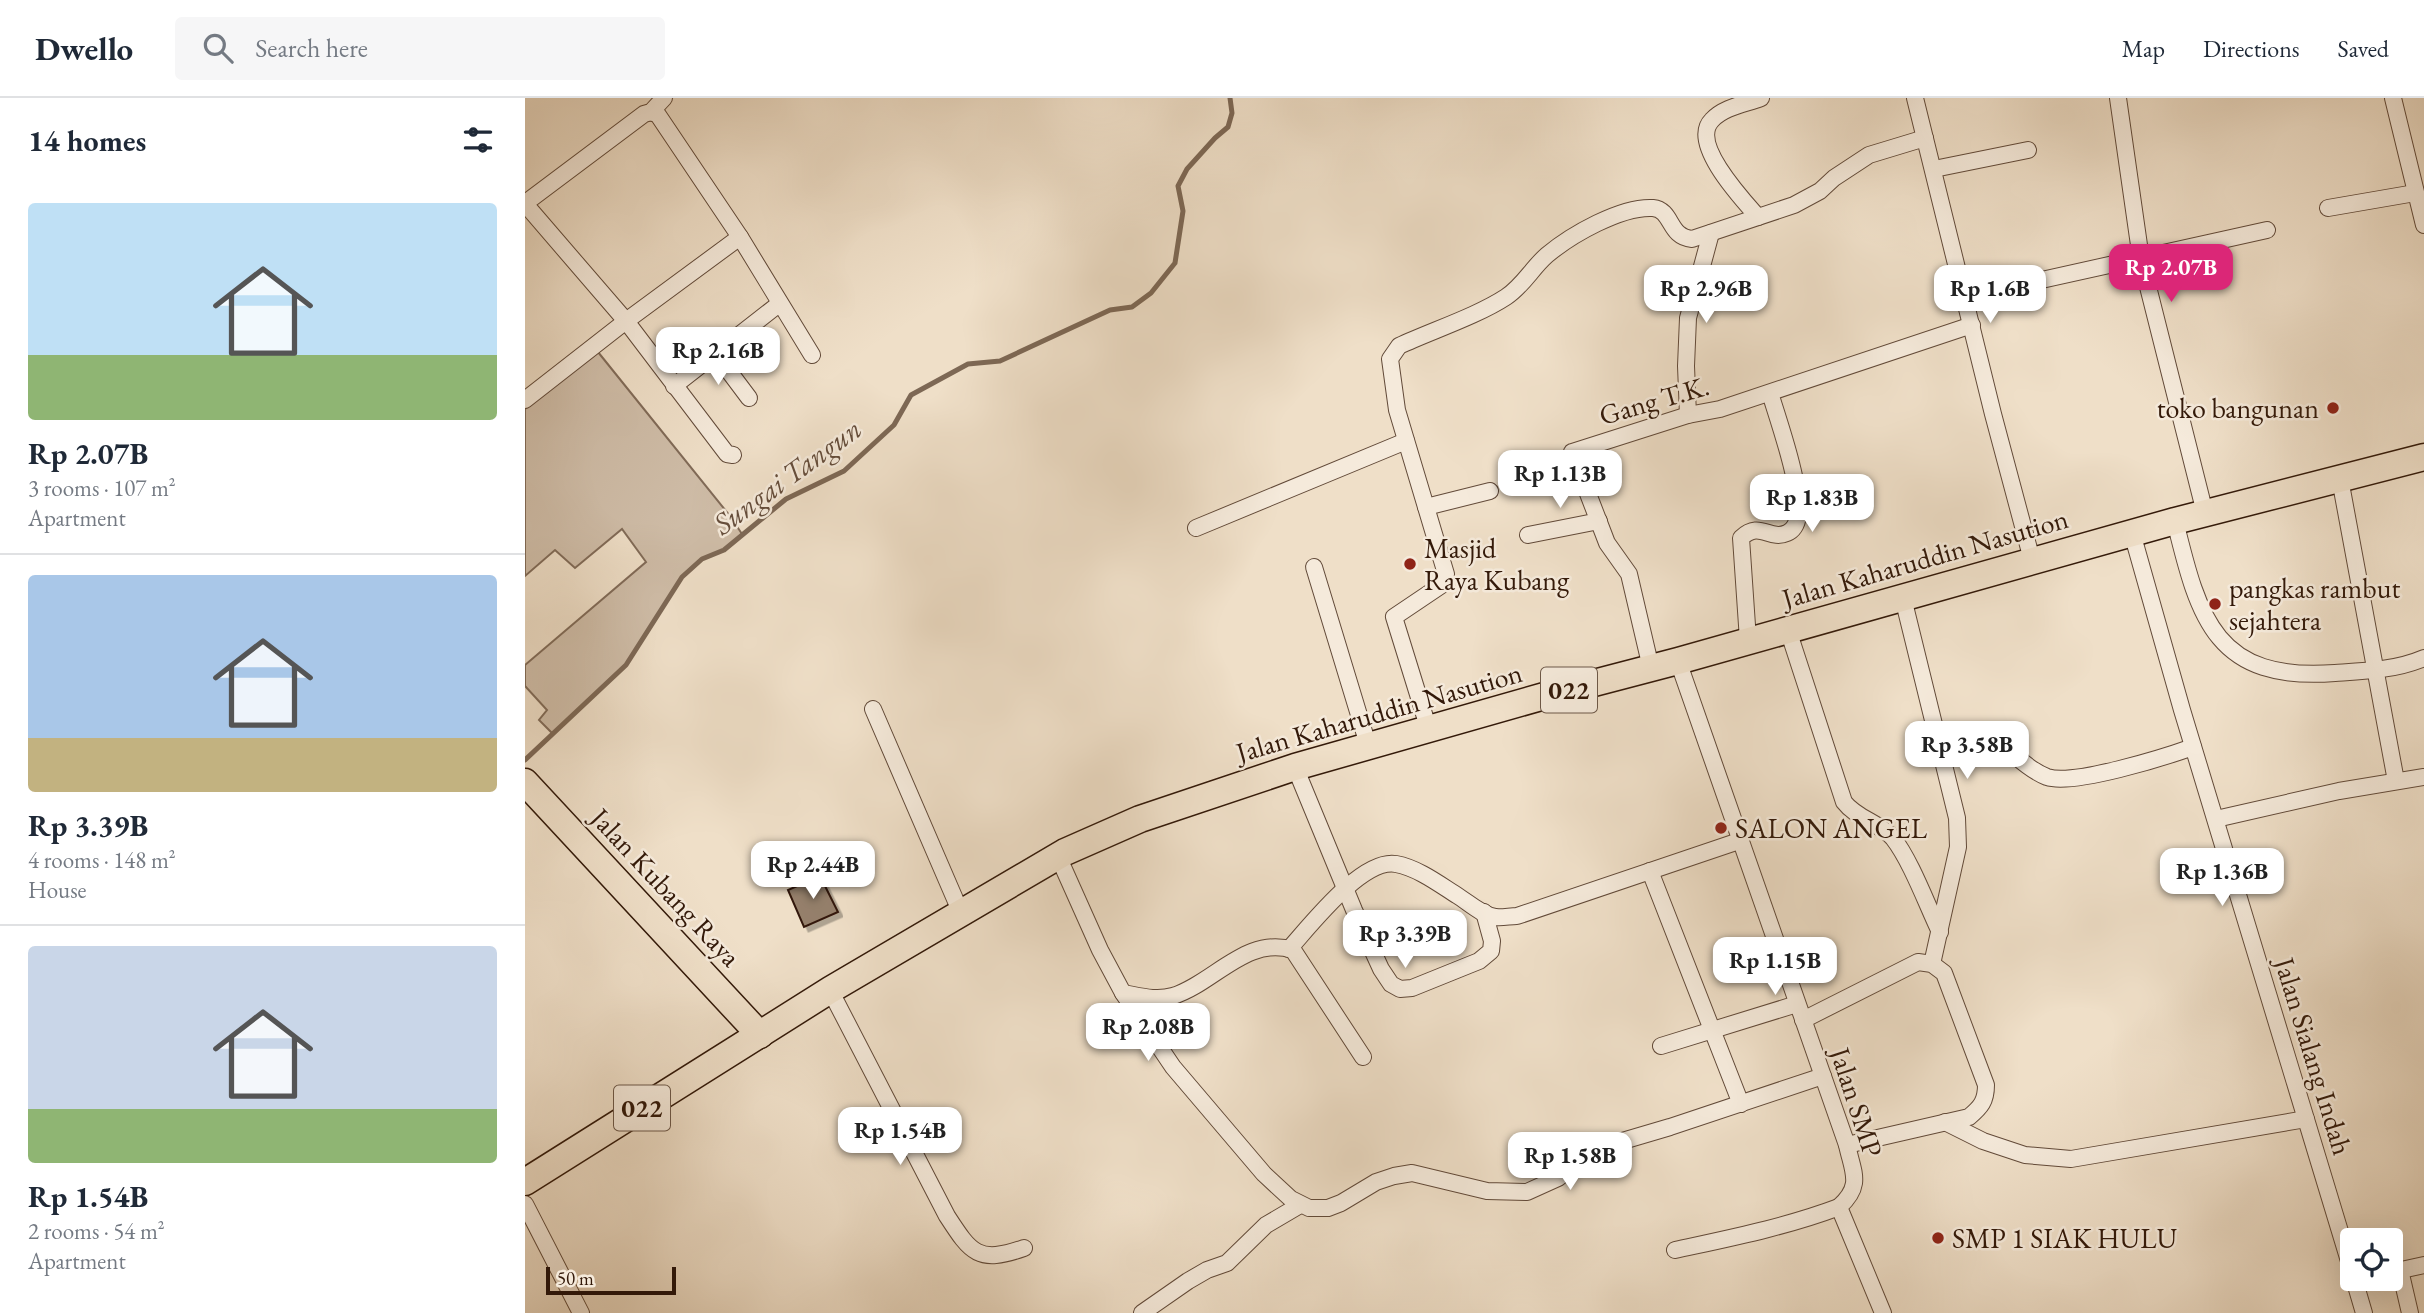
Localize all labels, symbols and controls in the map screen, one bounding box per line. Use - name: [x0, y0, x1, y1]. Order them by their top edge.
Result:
- search box: [175, 17, 665, 80]
- text: Dwello: [35, 27, 133, 70]
- icon: search: [199, 29, 237, 67]
- text: Search here: [255, 31, 368, 65]
- text: Map: [2122, 33, 2165, 64]
- text: Directions: [2203, 33, 2300, 64]
- text: Saved: [2338, 33, 2389, 64]
- text: 14 homes: [28, 121, 146, 160]
- icon: filters: [459, 121, 497, 159]
- pin: Rp 2.07B: [2099, 244, 2243, 304]
- icon: home: [200, 248, 326, 374]
- text: Rp 2.07B: [2125, 252, 2217, 282]
- pin: Rp 2.96B: [1634, 266, 1778, 325]
- pin: Rp 1.6B: [1925, 266, 2055, 325]
- text: Rp 2.96B: [1660, 273, 1752, 303]
- text: Rp 1.6B: [1950, 273, 2030, 303]
- pin: Rp 2.16B: [646, 328, 790, 387]
- text: Rp 2.16B: [672, 335, 764, 365]
- street label: Gang T.K.: [1595, 367, 1713, 433]
- place label: toko bangunan: [2157, 390, 2319, 426]
- marker: toko bangunan: [2325, 400, 2341, 416]
- water label: Sungai Tangun: [704, 409, 869, 544]
- text: Rp 2.07B: [28, 434, 148, 473]
- pin: Rp 1.13B: [1488, 450, 1632, 510]
- text: Rp 1.13B: [1514, 458, 1606, 488]
- text: 3 rooms · 107 m²: [28, 473, 176, 503]
- pin: Rp 1.83B: [1740, 474, 1884, 534]
- text: Rp 1.83B: [1766, 482, 1858, 512]
- street label: Jalan Kaharuddin Nasution: [1776, 500, 2072, 617]
- text: Apartment: [28, 503, 126, 533]
- place label: Masjid Raya Kubang: [1424, 530, 1570, 598]
- marker: Masjid Raya Kubang: [1402, 556, 1418, 572]
- place label: pangkas rambut sejahtera: [2229, 570, 2401, 638]
- marker: pangkas rambut sejahtera: [2207, 596, 2223, 612]
- icon: home: [200, 620, 326, 746]
- street label: Jalan Kaharuddin Nasution: [1230, 654, 1526, 771]
- road number: 022: [1541, 668, 1597, 712]
- pin: Rp 3.58B: [1895, 722, 2039, 781]
- text: Rp 3.58B: [1921, 729, 2013, 759]
- street label: Jalan Kubang Raya: [582, 799, 749, 975]
- text: Rp 3.39B: [28, 806, 148, 845]
- place label: SALON ANGEL: [1735, 810, 1928, 846]
- marker: SALON ANGEL: [1713, 820, 1729, 836]
- pin: Rp 2.44B: [741, 842, 885, 901]
- text: 4 rooms · 148 m²: [28, 845, 176, 875]
- pin: Rp 1.36B: [2150, 848, 2294, 908]
- text: Rp 2.44B: [767, 849, 859, 879]
- text: Rp 1.36B: [2176, 856, 2268, 886]
- text: House: [28, 875, 87, 905]
- pin: Rp 3.39B: [1333, 910, 1477, 970]
- text: Rp 3.39B: [1359, 918, 1451, 948]
- pin: Rp 1.15B: [1703, 937, 1847, 997]
- text: Rp 1.15B: [1729, 945, 1821, 975]
- street label: Jalan Sialang Indah: [2266, 951, 2361, 1159]
- icon: home: [200, 991, 326, 1117]
- pin: Rp 2.08B: [1076, 1004, 1220, 1063]
- text: Rp 2.08B: [1102, 1011, 1194, 1041]
- street label: Jalan SMP: [1822, 1041, 1892, 1161]
- road number: 022: [614, 1085, 670, 1130]
- pin: Rp 1.54B: [828, 1108, 972, 1167]
- text: Rp 1.54B: [854, 1115, 946, 1145]
- pin: Rp 1.58B: [1498, 1132, 1642, 1192]
- text: Rp 1.58B: [1524, 1140, 1616, 1170]
- text: Rp 1.54B: [28, 1177, 148, 1216]
- text: 2 rooms · 54 m²: [28, 1216, 165, 1246]
- place label: SMP 1 SIAK HULU: [1952, 1220, 2178, 1256]
- map controls: [2340, 1228, 2403, 1291]
- button: locate: [2340, 1228, 2403, 1291]
- marker: SMP 1 SIAK HULU: [1930, 1230, 1946, 1246]
- text: Apartment: [28, 1246, 126, 1276]
- scale bar: [546, 1264, 675, 1296]
- text: 50 m: [557, 1266, 594, 1291]

